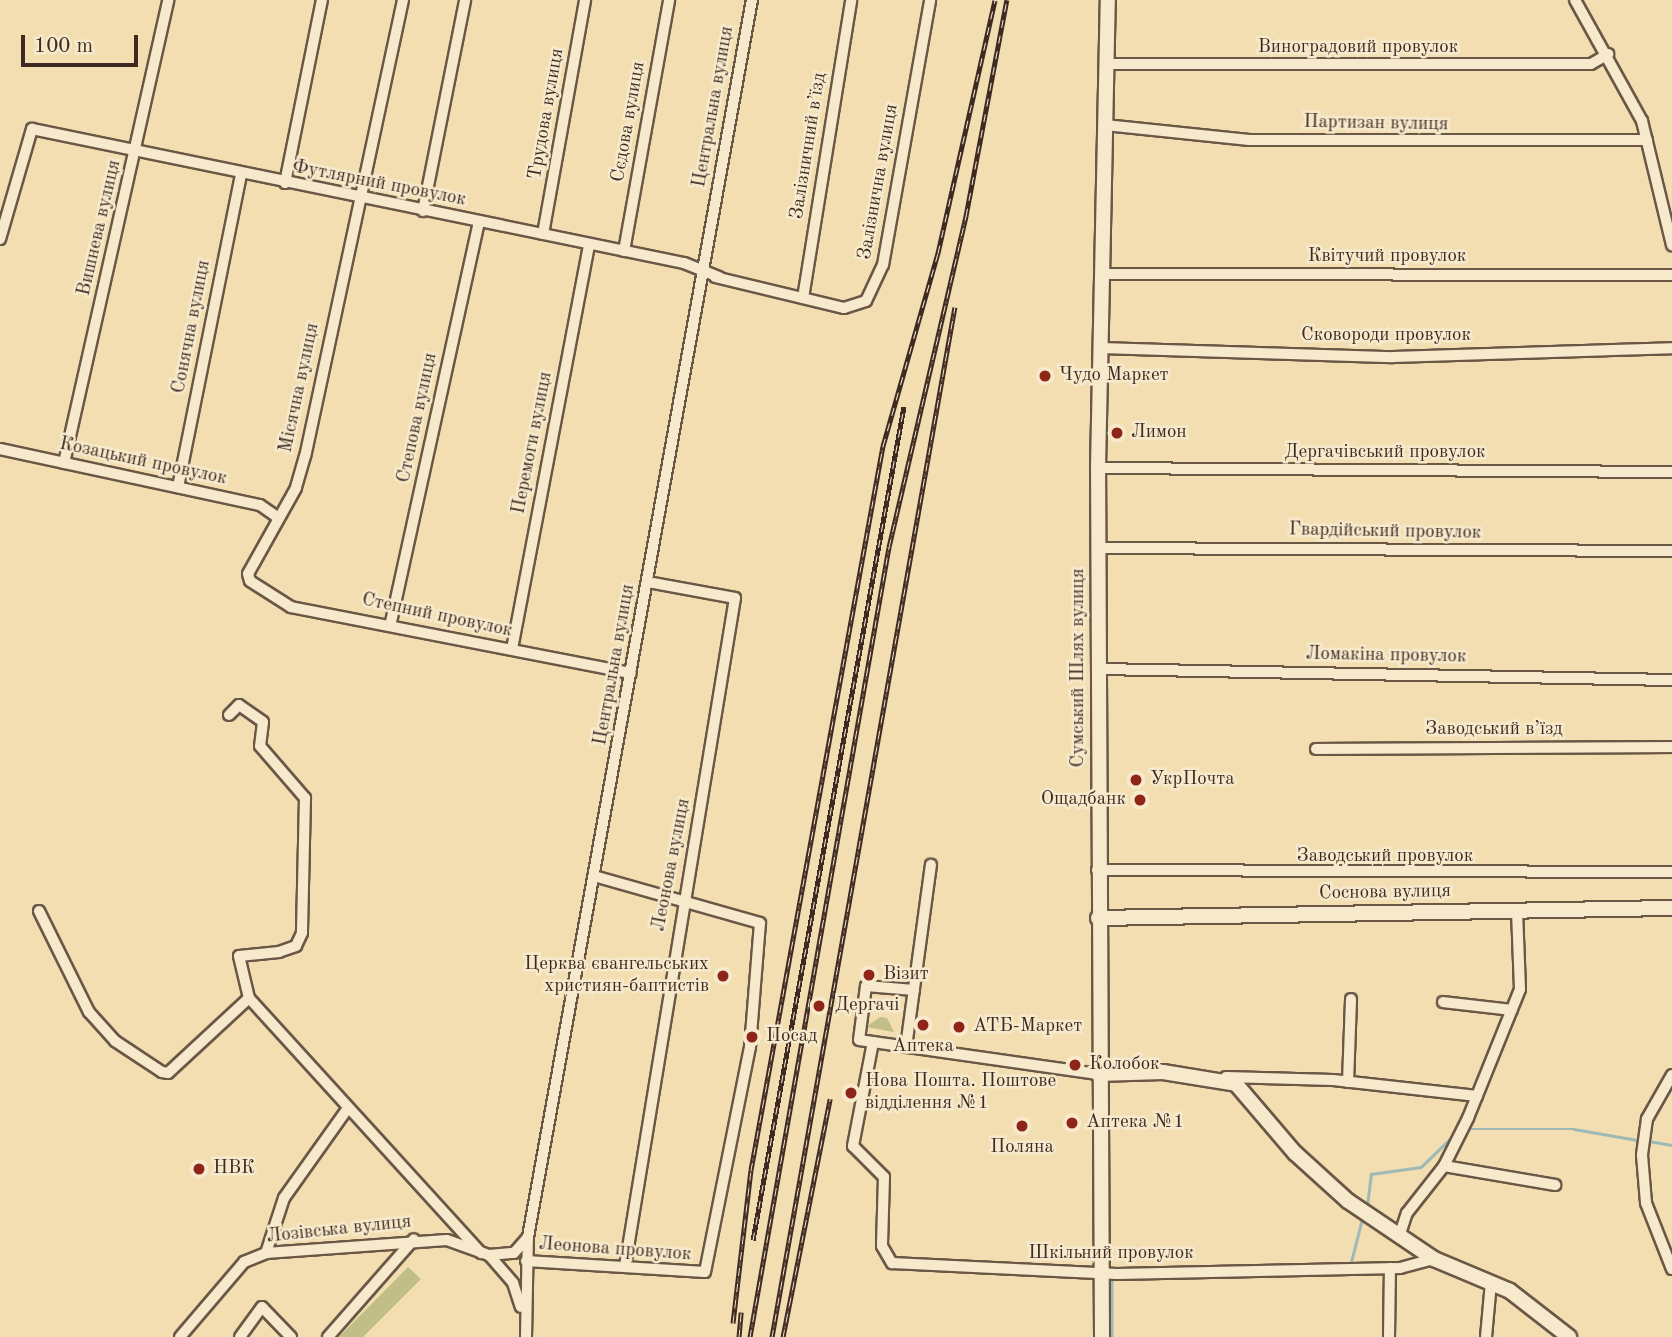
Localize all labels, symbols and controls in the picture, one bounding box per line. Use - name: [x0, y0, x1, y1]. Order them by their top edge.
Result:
- scale bar: [24, 21, 142, 65]
- street label: Центральна вулиця: [689, 25, 739, 189]
- text: 100 m: [34, 36, 93, 57]
- street label: Виноградовий провулок: [1258, 37, 1458, 59]
- street label: Трудова вулиця: [524, 47, 570, 181]
- street label: Сєдова вулиця: [607, 60, 651, 184]
- street label: Залізничний в’їзд: [786, 71, 832, 221]
- street label: Залізнична вулиця: [854, 102, 904, 262]
- street label: Партизан вулиця: [1303, 111, 1449, 137]
- street label: Футлярний провулок: [290, 156, 468, 212]
- street label: Вишнева вулиця: [73, 158, 127, 298]
- street label: Квітучий провулок: [1308, 246, 1466, 268]
- street label: Сонячна вулиця: [168, 258, 216, 396]
- street label: Місячна вулиця: [275, 321, 325, 455]
- street label: Сковороди провулок: [1301, 325, 1471, 347]
- street label: Степова вулиця: [393, 351, 443, 485]
- place label: Чудо Маркет: [1059, 365, 1169, 387]
- marker: Чудо Маркет: [1037, 368, 1053, 384]
- street label: Перемоги вулиця: [508, 370, 558, 516]
- place label: Лимон: [1131, 422, 1187, 444]
- marker: Лимон: [1109, 425, 1125, 441]
- street label: Козацький провулок: [57, 433, 229, 491]
- street label: Дергачівський провулок: [1284, 442, 1486, 464]
- street label: Гвардійський провулок: [1289, 519, 1481, 545]
- street label: Сумський Шлях вулиця: [1068, 568, 1090, 768]
- street label: Центральна вулиця: [590, 583, 640, 747]
- street label: Степний провулок: [360, 589, 514, 643]
- street label: Ломакіна провулок: [1305, 643, 1467, 669]
- street label: Заводський в’їзд: [1425, 719, 1563, 741]
- place label: УкрПочта: [1150, 769, 1235, 791]
- marker: УкрПочта: [1128, 772, 1144, 788]
- place label: Ощадбанк: [1041, 789, 1126, 811]
- marker: Ощадбанк: [1132, 792, 1148, 808]
- street label: Леонова вулиця: [648, 797, 696, 933]
- street label: Заводський провулок: [1297, 846, 1473, 868]
- street label: Соснова вулиця: [1319, 880, 1451, 906]
- place label: Церква євангельських християн-баптистів: [524, 954, 709, 998]
- place label: Візит: [883, 964, 929, 986]
- marker: Візит: [861, 967, 877, 983]
- marker: Церква євангельських християн-баптистів: [715, 968, 731, 984]
- place label: Дергачі: [835, 995, 899, 1017]
- marker: Дергачі: [809, 996, 829, 1016]
- place label: АТБ-Маркет: [973, 1016, 1082, 1038]
- marker: Аптека: [915, 1017, 931, 1033]
- marker: АТБ-Маркет: [951, 1019, 967, 1035]
- place label: Посад: [766, 1026, 817, 1048]
- marker: Посад: [744, 1029, 760, 1045]
- place label: Аптека: [892, 1036, 954, 1058]
- place label: Колобок: [1089, 1054, 1160, 1076]
- marker: Колобок: [1067, 1057, 1083, 1073]
- place label: Нова Пошта. Поштове відділення №1: [865, 1071, 1056, 1115]
- marker: Нова Пошта. Поштове відділення №1: [843, 1085, 859, 1101]
- place label: Аптека №1: [1086, 1112, 1184, 1134]
- marker: Аптека №1: [1064, 1115, 1080, 1131]
- marker: Поляна: [1014, 1118, 1030, 1134]
- place label: Поляна: [990, 1137, 1054, 1159]
- place label: НВК: [213, 1158, 255, 1180]
- marker: НВК: [191, 1161, 207, 1177]
- street label: Лозівська вулиця: [266, 1211, 412, 1249]
- street label: Леонова провулок: [538, 1233, 692, 1267]
- street label: Шкільний провулок: [1028, 1243, 1194, 1265]

